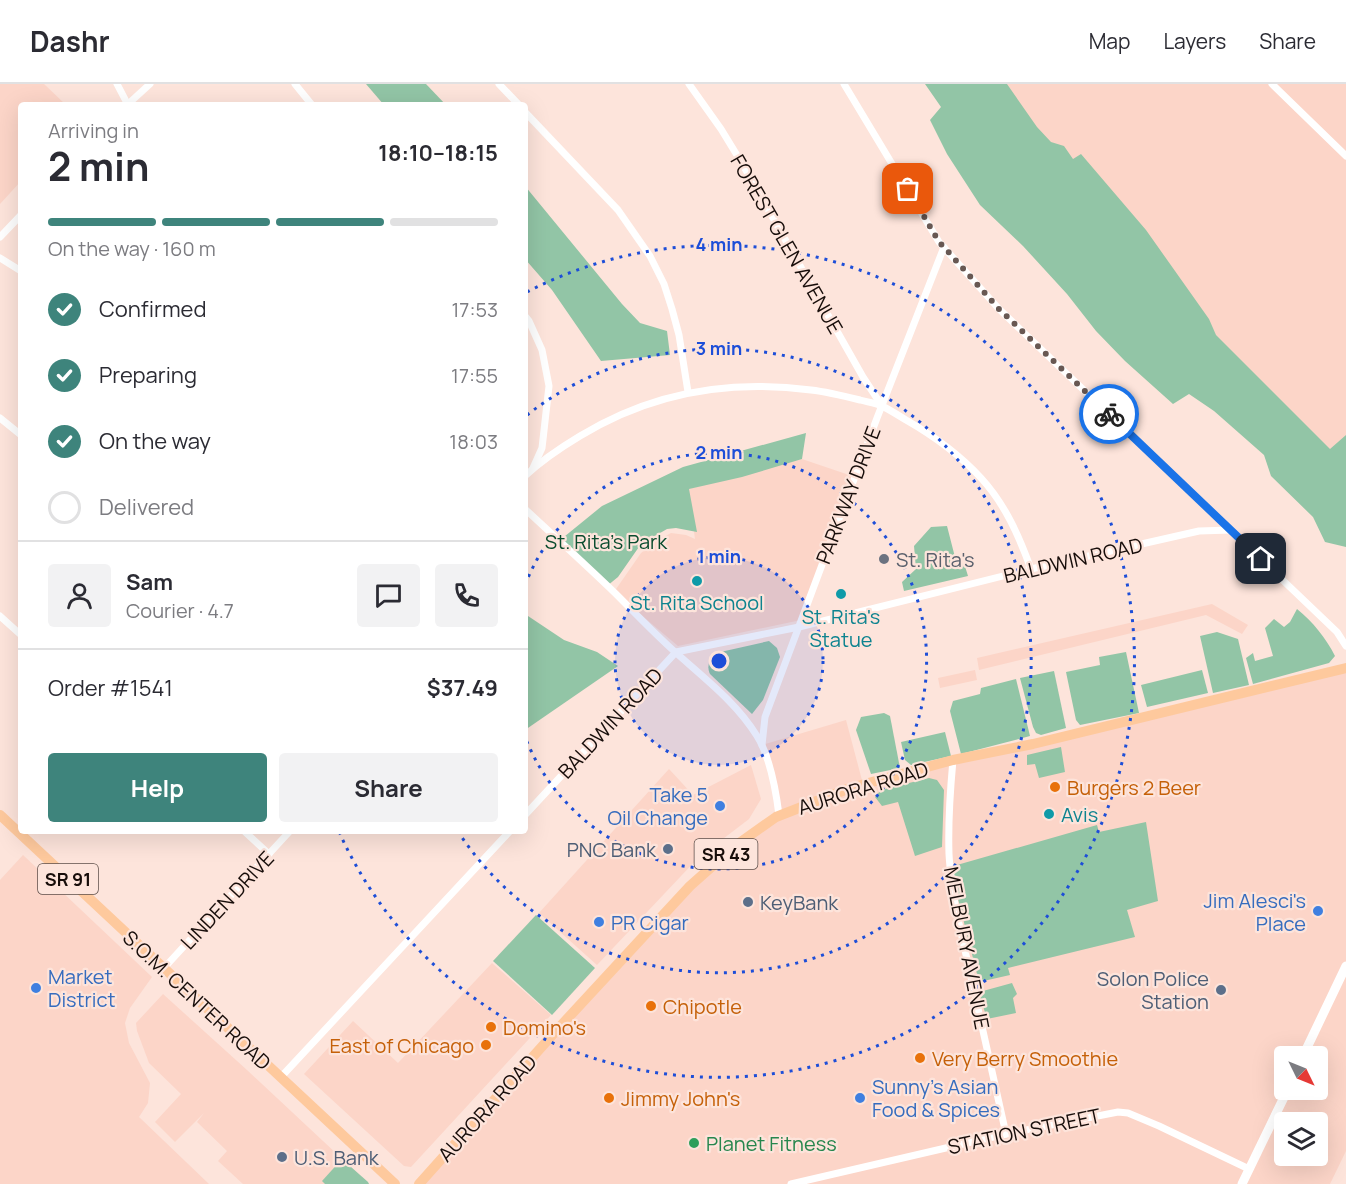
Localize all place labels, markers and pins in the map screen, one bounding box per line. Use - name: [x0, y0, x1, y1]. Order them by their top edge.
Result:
- pin: [882, 163, 933, 214]
- pin: [1235, 533, 1286, 584]
- place label: St. Rita's: [896, 546, 975, 573]
- marker: St. Rita's: [877, 552, 891, 566]
- marker: St. Rita School: [690, 574, 704, 588]
- marker: St. Rita's Statue: [834, 587, 848, 601]
- place label: St. Rita School: [630, 589, 764, 616]
- place label: St. Rita's Statue: [802, 603, 880, 653]
- centre of rings: [709, 651, 729, 671]
- place label: Burgers 2 Beer: [1067, 774, 1201, 801]
- marker: Burgers 2 Beer: [1048, 780, 1062, 794]
- place label: Take 5 Oil Change: [607, 781, 708, 831]
- marker: Take 5 Oil Change: [713, 799, 727, 813]
- place label: Avis: [1061, 801, 1098, 828]
- marker: Avis: [1042, 807, 1056, 821]
- place label: PNC Bank: [567, 836, 657, 863]
- marker: PNC Bank: [661, 842, 675, 856]
- place label: Jim Alesci's Place: [1204, 887, 1306, 937]
- place label: KeyBank: [760, 889, 839, 916]
- marker: KeyBank: [741, 895, 755, 909]
- marker: Jim Alesci's Place: [1311, 904, 1325, 918]
- place label: PR Cigar: [611, 909, 689, 936]
- marker: PR Cigar: [592, 915, 606, 929]
- place label: Market District: [48, 963, 116, 1013]
- place label: Solon Police Station: [1097, 965, 1209, 1015]
- marker: Market District: [29, 981, 43, 995]
- marker: Solon Police Station: [1214, 983, 1228, 997]
- place label: Chipotle: [663, 993, 742, 1020]
- marker: Chipotle: [644, 999, 658, 1013]
- place label: Domino's: [503, 1014, 586, 1041]
- marker: Domino's: [484, 1020, 498, 1034]
- place label: East of Chicago: [329, 1032, 474, 1059]
- marker: East of Chicago: [479, 1038, 493, 1052]
- place label: Very Berry Smoothie: [932, 1045, 1118, 1072]
- marker: Very Berry Smoothie: [913, 1051, 927, 1065]
- place label: Sunny's Asian Food & Spices: [872, 1073, 1000, 1123]
- place label: Jimmy John's: [621, 1085, 740, 1112]
- marker: Jimmy John's: [602, 1091, 616, 1105]
- marker: Sunny's Asian Food & Spices: [853, 1091, 867, 1105]
- place label: Planet Fitness: [706, 1130, 837, 1157]
- marker: Planet Fitness: [687, 1136, 701, 1150]
- place label: U.S. Bank: [294, 1144, 380, 1171]
- marker: U.S. Bank: [275, 1150, 289, 1164]

